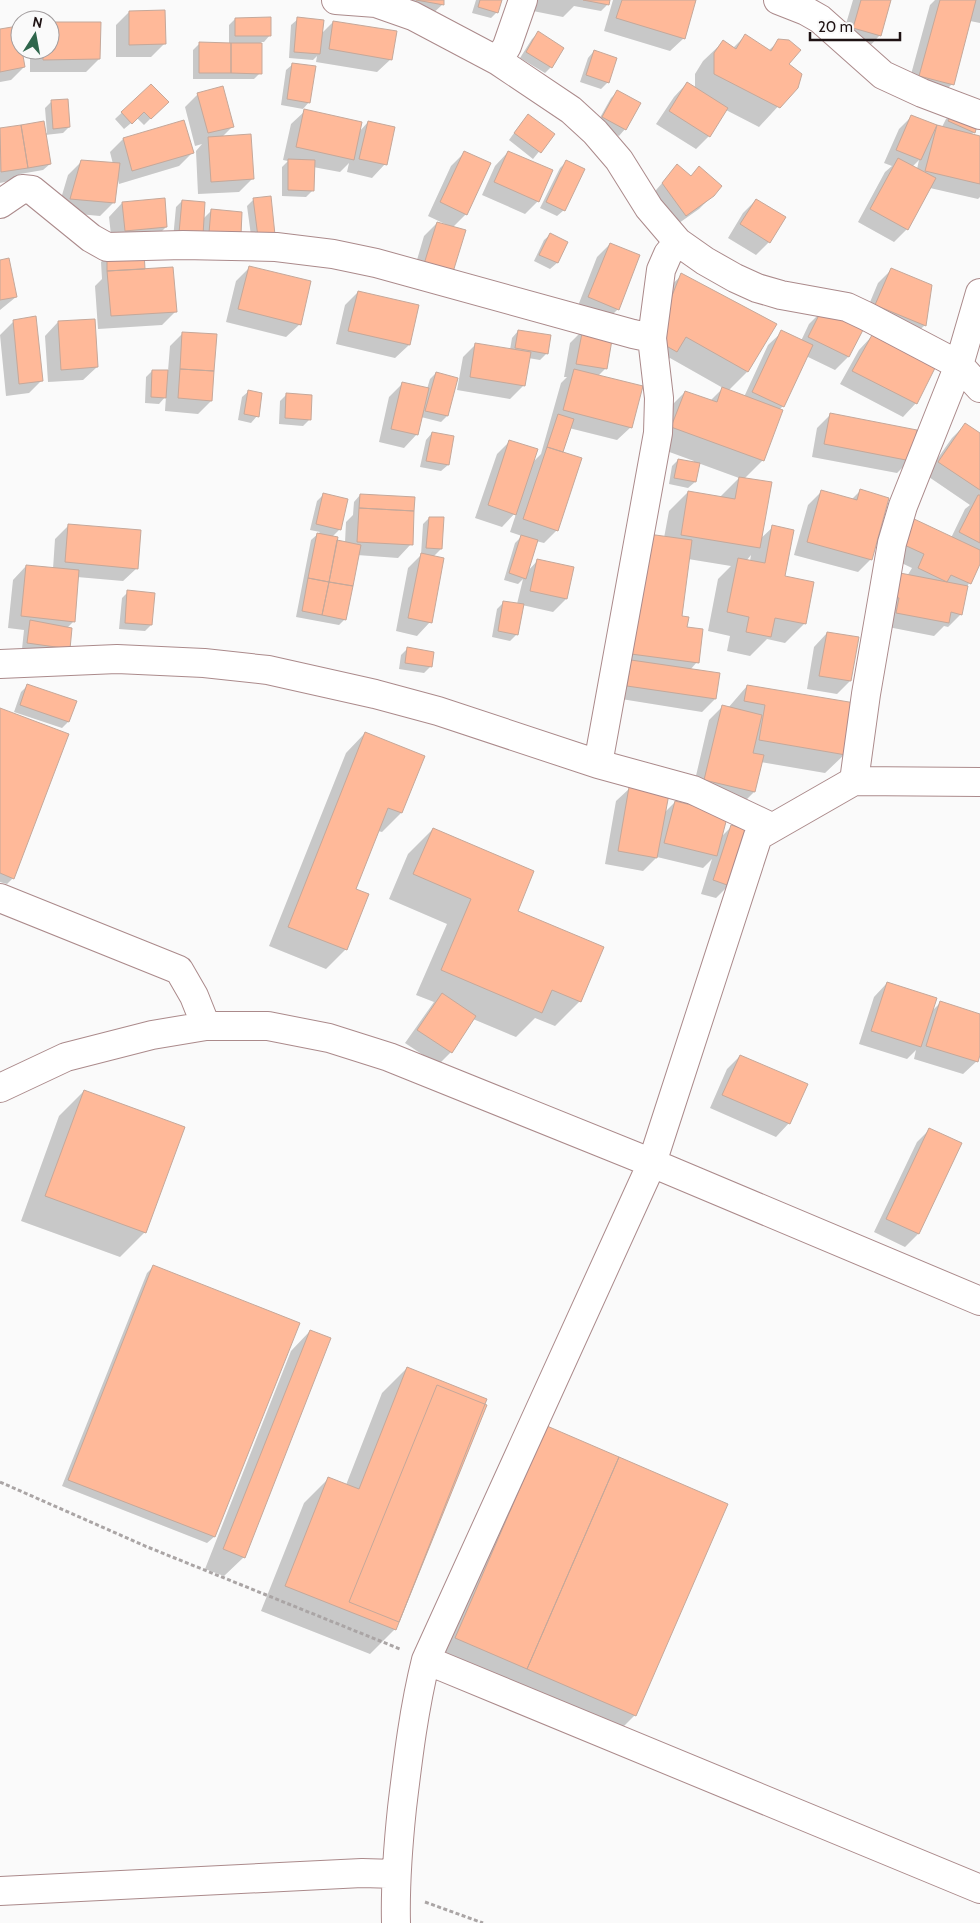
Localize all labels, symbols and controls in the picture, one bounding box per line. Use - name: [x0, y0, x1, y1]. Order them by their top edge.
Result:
- north arrow: [10, 10, 60, 60]
- scale bar: [810, 10, 900, 42]
- text: N: [31, 12, 44, 32]
- text: 20 m: [818, 18, 853, 36]

